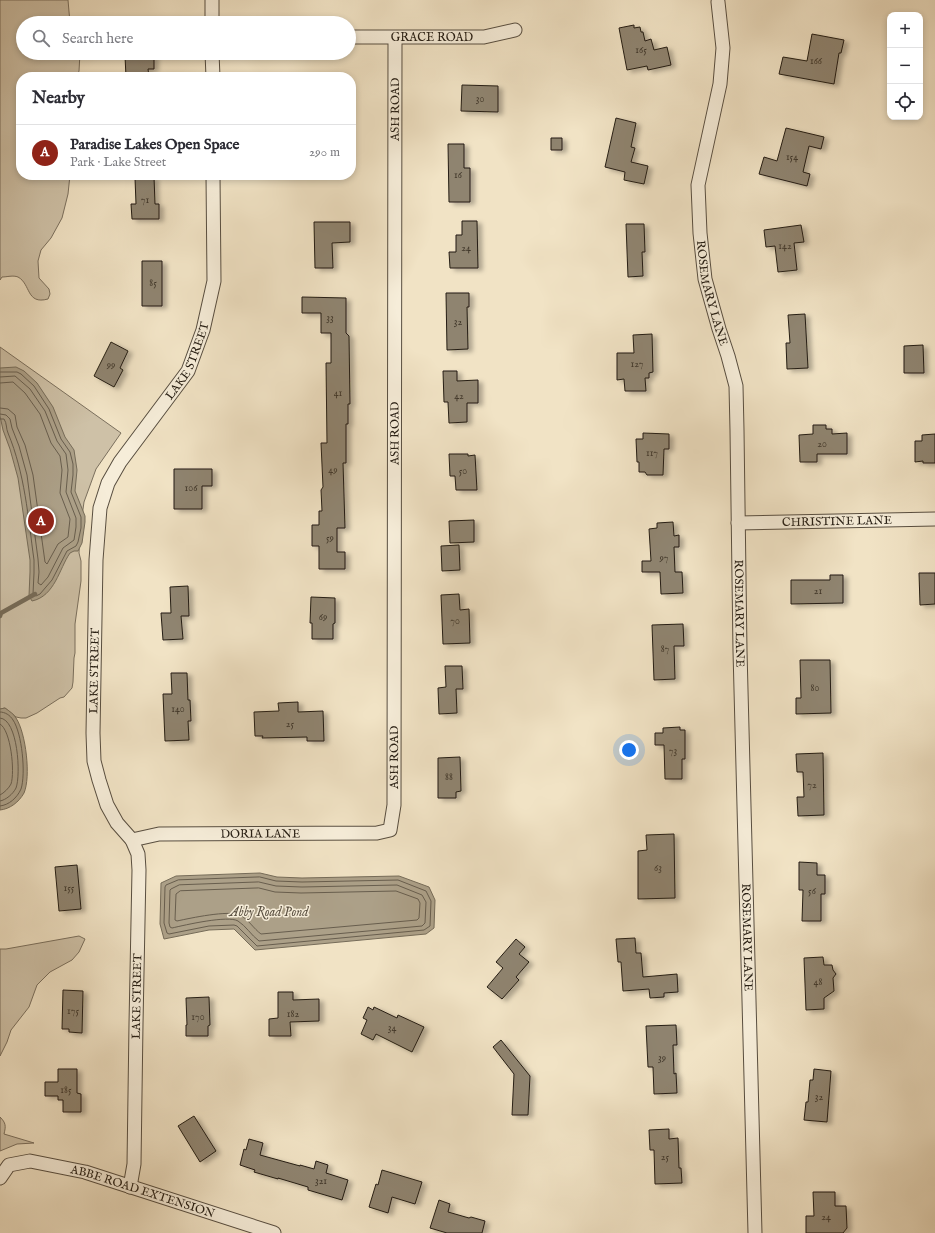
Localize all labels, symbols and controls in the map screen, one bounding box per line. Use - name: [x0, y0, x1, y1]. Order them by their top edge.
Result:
- map controls: [887, 12, 923, 120]
- button: +: [887, 12, 923, 48]
- search box: [16, 16, 356, 60]
- icon: search: [30, 27, 52, 49]
- text: Search here: [62, 29, 133, 48]
- street label: GRACE ROAD: [391, 30, 474, 45]
- house number: 165: [635, 44, 647, 57]
- button: −: [887, 48, 923, 84]
- house number: 166: [810, 55, 823, 68]
- street label: ASH ROAD: [387, 77, 402, 142]
- button: locate: [887, 84, 923, 120]
- text: Nearby: [32, 88, 85, 109]
- house number: 30: [476, 93, 484, 106]
- text: Paradise Lakes Open Space: [70, 135, 239, 154]
- text: A: [41, 144, 49, 161]
- text: 290 m: [309, 144, 340, 161]
- house number: 154: [786, 151, 798, 164]
- text: Park · Lake Street: [70, 154, 166, 171]
- house number: 16: [454, 169, 463, 182]
- house number: 71: [141, 194, 149, 207]
- street label: ROSEMARY LANE: [693, 239, 731, 347]
- house number: 142: [778, 240, 792, 253]
- house number: 24: [461, 242, 471, 255]
- house number: 85: [149, 277, 157, 290]
- house number: 33: [326, 312, 334, 325]
- house number: 32: [454, 316, 463, 329]
- street label: LAKE STREET: [162, 320, 212, 403]
- house number: 127: [631, 358, 644, 371]
- house number: 99: [106, 359, 115, 372]
- house number: 41: [334, 387, 343, 400]
- house number: 42: [454, 390, 464, 403]
- street label: ASH ROAD: [387, 401, 402, 466]
- house number: 20: [817, 438, 827, 451]
- house number: 117: [646, 447, 658, 460]
- house number: 49: [328, 464, 338, 477]
- house number: 50: [459, 465, 467, 478]
- house number: 106: [185, 482, 198, 495]
- pin: A: [28, 506, 54, 536]
- street label: CHRISTINE LANE: [782, 512, 892, 530]
- house number: 59: [326, 532, 334, 545]
- house number: 97: [658, 552, 669, 565]
- street label: ROSEMARY LANE: [731, 559, 748, 668]
- house number: 21: [814, 585, 822, 598]
- house number: 69: [319, 611, 327, 624]
- house number: 70: [450, 615, 460, 628]
- street label: LAKE STREET: [86, 628, 102, 714]
- house number: 87: [661, 643, 670, 656]
- house number: 80: [811, 682, 819, 695]
- house number: 140: [171, 703, 185, 716]
- house number: 25: [286, 718, 295, 731]
- street label: ASH ROAD: [387, 725, 402, 790]
- your location: [619, 740, 639, 760]
- house number: 73: [669, 745, 677, 758]
- house number: 88: [445, 771, 453, 784]
- house number: 72: [807, 779, 817, 792]
- street label: DORIA LANE: [220, 826, 300, 841]
- house number: 63: [654, 862, 662, 875]
- house number: 155: [64, 882, 75, 895]
- street label: ROSEMARY LANE: [738, 883, 756, 991]
- house number: 56: [808, 885, 817, 898]
- water label: Abby Road Pond: [228, 904, 309, 921]
- street label: LAKE STREET: [128, 953, 145, 1039]
- house number: 48: [814, 976, 822, 989]
- house number: 175: [67, 1005, 79, 1018]
- house number: 182: [287, 1008, 299, 1021]
- house number: 170: [191, 1011, 205, 1024]
- house number: 34: [388, 1022, 396, 1035]
- house number: 39: [658, 1052, 666, 1065]
- house number: 185: [60, 1084, 72, 1097]
- house number: 32: [815, 1091, 824, 1104]
- house number: 25: [661, 1151, 670, 1164]
- street label: ABBE ROAD EXTENSION: [68, 1162, 217, 1221]
- house number: 321: [315, 1175, 327, 1188]
- house number: 24: [821, 1211, 831, 1224]

